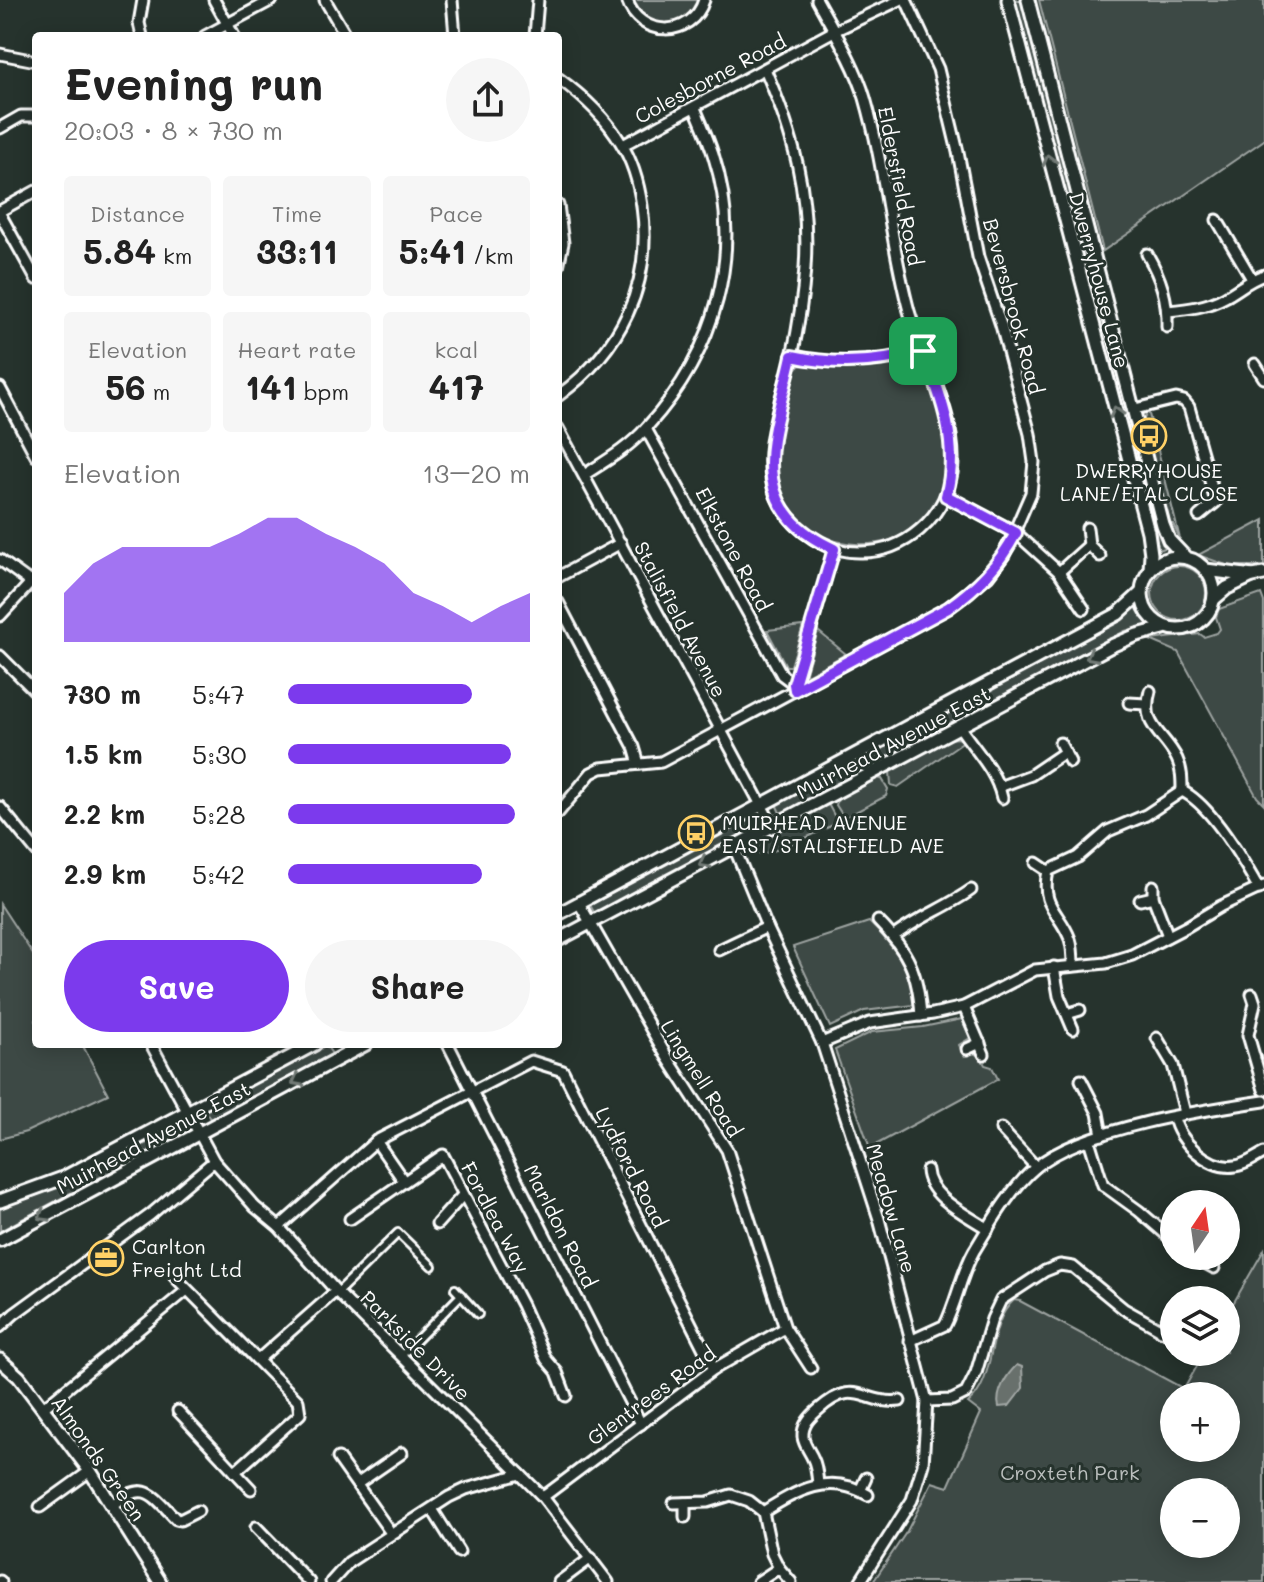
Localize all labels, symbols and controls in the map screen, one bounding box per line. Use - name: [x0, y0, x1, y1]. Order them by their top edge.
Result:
- street label: Colesborne Road: [630, 27, 790, 129]
- text: Evening run: [64, 54, 323, 111]
- button: share: [446, 58, 530, 142]
- street label: Eldersfield Road: [873, 104, 929, 268]
- text: 20:03 · 8 × 730 m: [64, 113, 283, 147]
- one-way arrow: [1042, 154, 1059, 168]
- street label: Dwerryhouse Lane: [1064, 189, 1136, 371]
- text: Distance: [90, 199, 185, 228]
- text: Time: [272, 199, 322, 228]
- text: Pace: [429, 199, 483, 228]
- street label: Beversbrook Road: [978, 215, 1050, 397]
- text: 5.84: [83, 228, 156, 273]
- text: 33:11: [256, 228, 338, 273]
- text: 5:41: [399, 228, 466, 273]
- text: km: [156, 241, 192, 270]
- text: /km: [466, 241, 514, 270]
- pin: [889, 317, 957, 385]
- icon: arrive: [901, 329, 945, 373]
- text: Elevation: [88, 335, 187, 364]
- text: Heart rate: [238, 335, 356, 364]
- text: kcal: [434, 335, 478, 364]
- text: 56: [105, 364, 146, 409]
- text: 141: [245, 364, 297, 409]
- text: 417: [429, 364, 484, 409]
- text: m: [146, 377, 170, 406]
- text: bpm: [297, 377, 349, 406]
- one-way arrow: [1109, 405, 1125, 419]
- bus stop icon: DWERRYHOUSE LANE/ETAL CLOSE: [1130, 417, 1168, 455]
- text: Elevation: [64, 456, 181, 490]
- text: 13–20 m: [422, 456, 530, 490]
- place label: DWERRYHOUSE LANE/ETAL CLOSE: [1060, 457, 1238, 506]
- street label: Elkstone Road: [690, 482, 778, 616]
- street label: Stalisfield Avenue: [629, 537, 733, 701]
- one-way arrow: [1085, 646, 1100, 661]
- text: 730 m: [64, 677, 141, 711]
- text: 5:47: [192, 677, 245, 711]
- street label: Muirhead Avenue East: [791, 680, 995, 804]
- text: 1.5 km: [64, 737, 143, 771]
- text: 5:30: [192, 737, 247, 771]
- text: 2.2 km: [64, 797, 145, 831]
- text: 5:28: [192, 797, 245, 831]
- place label: MUIRHEAD AVENUE EAST/STALISFIELD AVE: [722, 809, 944, 858]
- bus stop icon: MUIRHEAD AVENUE EAST/STALISFIELD AVE: [677, 814, 715, 852]
- one-way arrow: [697, 853, 712, 868]
- text: 2.9 km: [64, 857, 146, 891]
- text: 5:42: [192, 857, 245, 891]
- button: Save: [64, 940, 289, 1032]
- button: Share: [305, 940, 530, 1032]
- street label: Lingmell Road: [655, 1014, 749, 1142]
- one-way arrow: [292, 1071, 306, 1087]
- street label: Muirhead Avenue East: [51, 1075, 255, 1199]
- street label: Lydford Road: [590, 1102, 674, 1232]
- street label: Meadow Lane: [861, 1140, 923, 1276]
- street label: Fordlea Way: [456, 1157, 536, 1277]
- street label: Marldon Road: [519, 1160, 603, 1292]
- north arrow: [1160, 1190, 1240, 1270]
- map controls: [1160, 1190, 1240, 1558]
- one-way arrow: [37, 1206, 52, 1222]
- place label: Carlton Freight Ltd: [132, 1233, 242, 1282]
- office icon: Carlton Freight Ltd: [87, 1239, 125, 1277]
- street label: Parkside Drive: [355, 1284, 477, 1406]
- button: layers: [1160, 1286, 1240, 1366]
- street label: Glentrees Road: [582, 1340, 720, 1450]
- button: +: [1160, 1382, 1240, 1462]
- street label: Almonds Green: [46, 1390, 152, 1526]
- park label: Croxteth Park: [1000, 1459, 1140, 1485]
- button: −: [1160, 1478, 1240, 1558]

